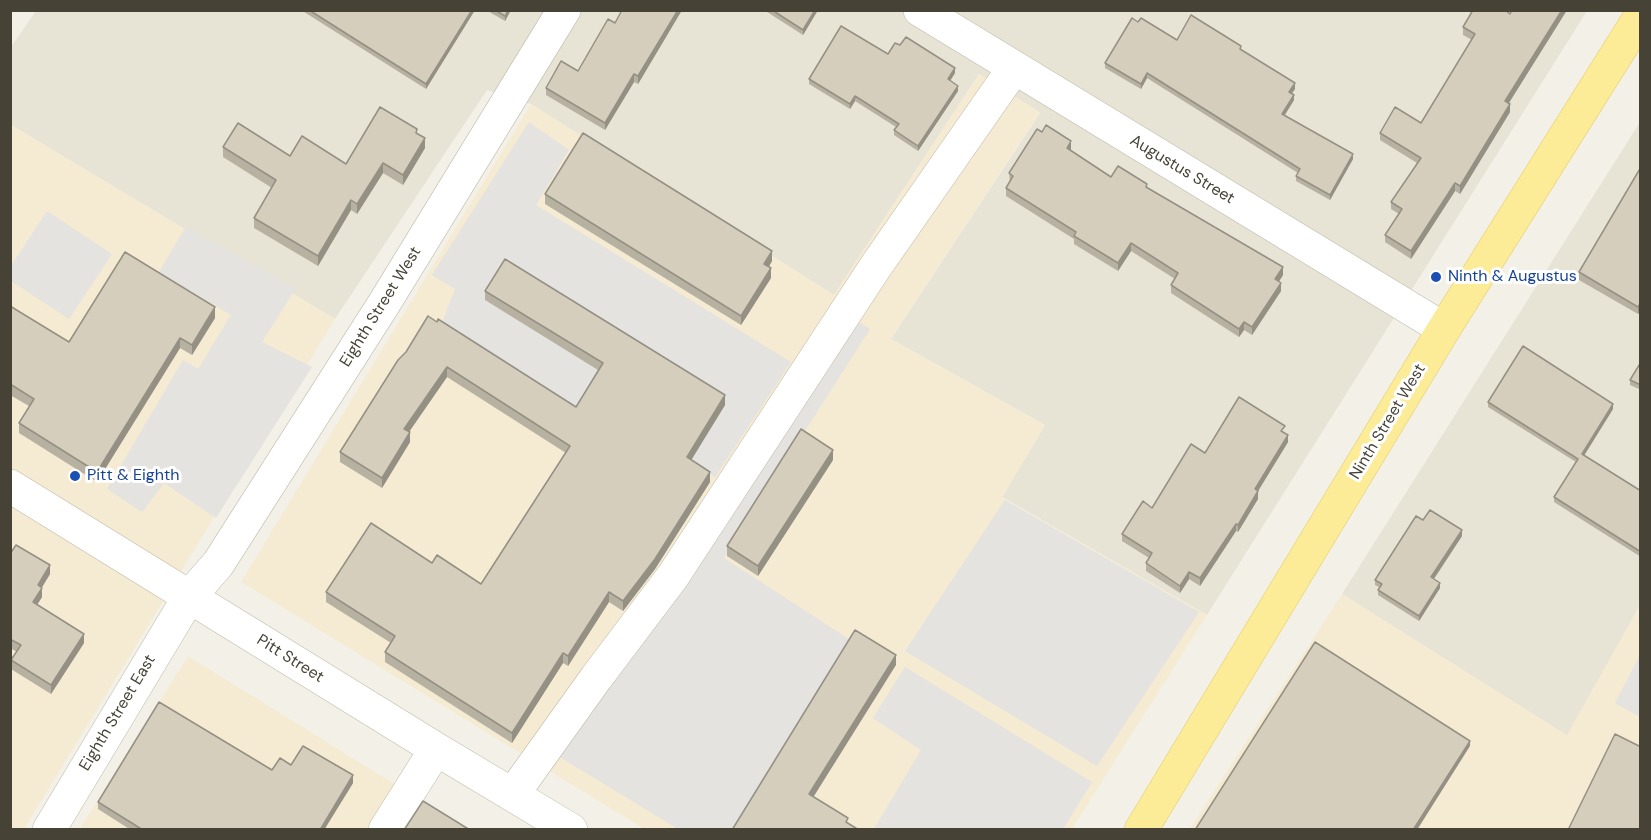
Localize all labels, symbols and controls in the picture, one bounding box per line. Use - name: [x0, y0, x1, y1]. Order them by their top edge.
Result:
- street label: Augustus Street: [1126, 131, 1238, 209]
- street label: Eighth Street West: [336, 243, 426, 371]
- place label: Ninth & Augustus: [1448, 267, 1577, 287]
- marker: Ninth & Augustus: [1429, 270, 1443, 284]
- street label: Ninth Street West: [1346, 361, 1430, 483]
- place label: Pitt & Eighth: [87, 466, 179, 486]
- marker: Pitt & Eighth: [68, 469, 82, 483]
- street label: Pitt Street: [253, 631, 327, 687]
- street label: Eighth Street East: [76, 651, 160, 775]

